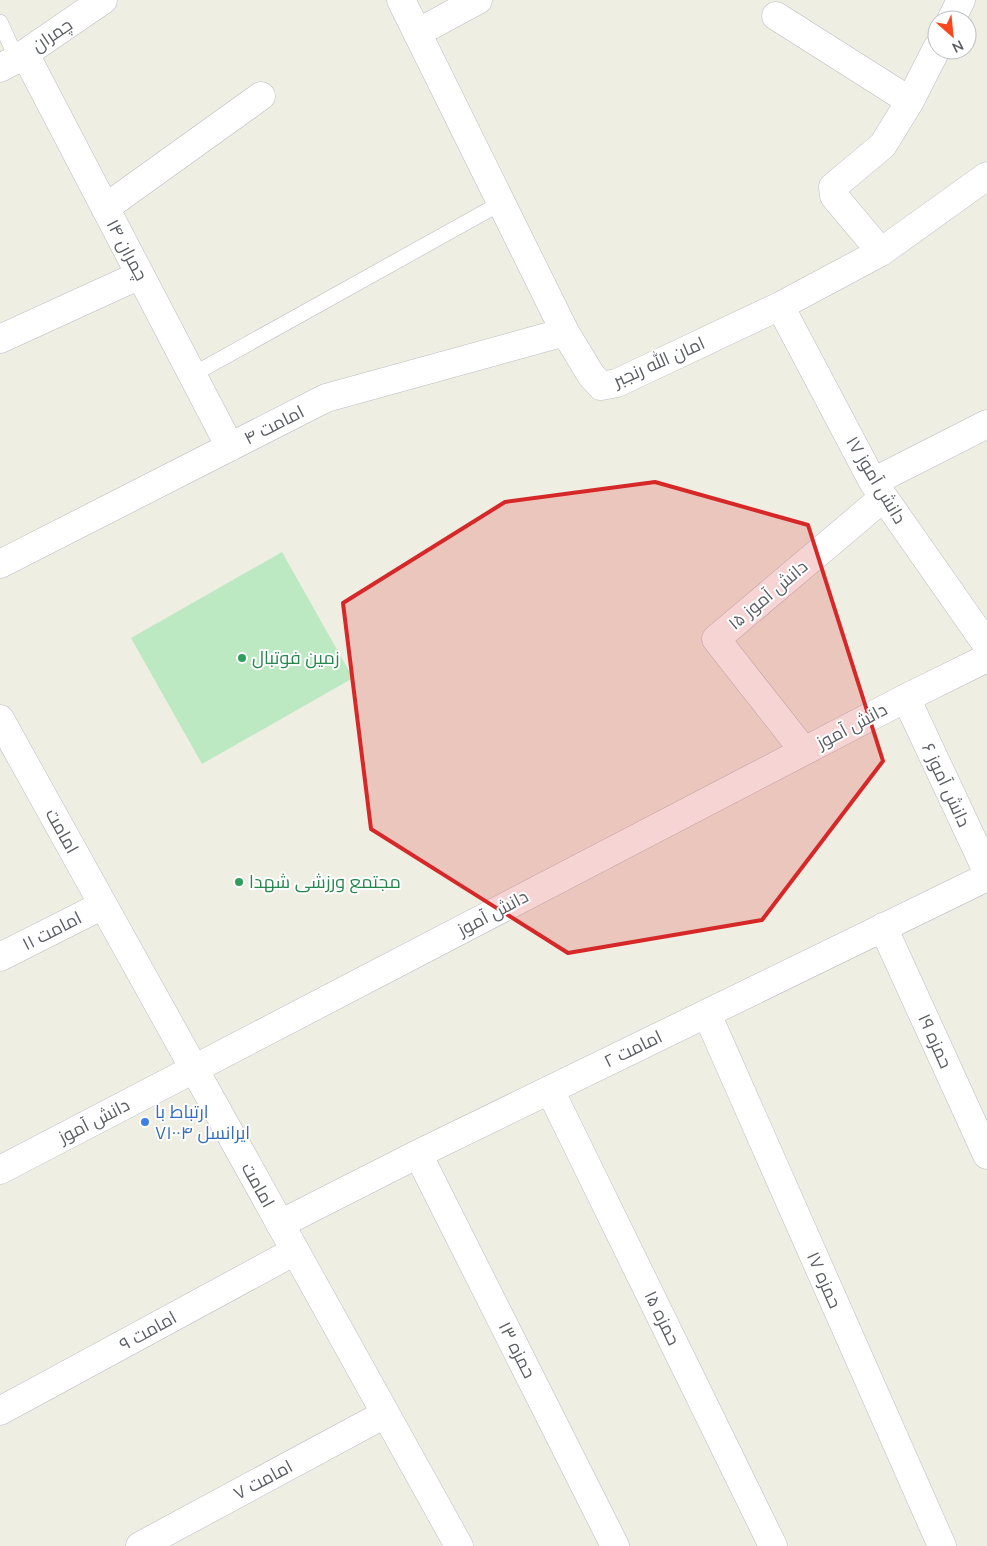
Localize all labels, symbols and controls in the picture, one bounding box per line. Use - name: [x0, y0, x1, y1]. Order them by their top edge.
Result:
- north arrow: [927, 10, 977, 60]
- street label: چمران: [27, 13, 77, 57]
- text: N: [949, 35, 967, 57]
- street label: چمران ۱۴: [101, 215, 153, 285]
- street label: امان الله رنجبر: [609, 331, 709, 393]
- street label: امامت ۴: [240, 400, 308, 450]
- street label: دانش آموز ۱۷: [840, 432, 912, 528]
- street label: دانش آموز ۱۵: [723, 555, 813, 635]
- place label: زمین فوتبال: [252, 646, 340, 670]
- marker: زمین فوتبال: [236, 652, 248, 664]
- street label: دانش آموز: [812, 697, 892, 755]
- street label: دانش آموز ۶: [916, 739, 976, 831]
- street label: امامت: [40, 804, 84, 858]
- place label: مجتمع ورزشی شهدا: [249, 870, 401, 894]
- marker: مجتمع ورزشی شهدا: [233, 876, 245, 888]
- street label: دانش آموز: [453, 884, 533, 942]
- street label: امامت ۱۱: [18, 906, 86, 956]
- street label: حمزه ۱۹: [912, 1010, 958, 1072]
- street label: امامت ۲: [600, 1025, 666, 1073]
- street label: دانش آموز: [53, 1093, 134, 1150]
- place label: ارتباط با ایرانسل ۷۱۰۰۴: [155, 1100, 250, 1145]
- marker: ارتباط با ایرانسل ۷۱۰۰۴: [139, 1116, 151, 1128]
- street label: امامت: [236, 1158, 280, 1212]
- street label: حمزه ۱۷: [801, 1248, 847, 1312]
- street label: حمزه ۱۵: [638, 1287, 686, 1349]
- street label: امامت ۹: [115, 1305, 181, 1357]
- street label: حمزه ۱۳: [493, 1318, 541, 1382]
- street label: امامت ۷: [229, 1454, 297, 1506]

